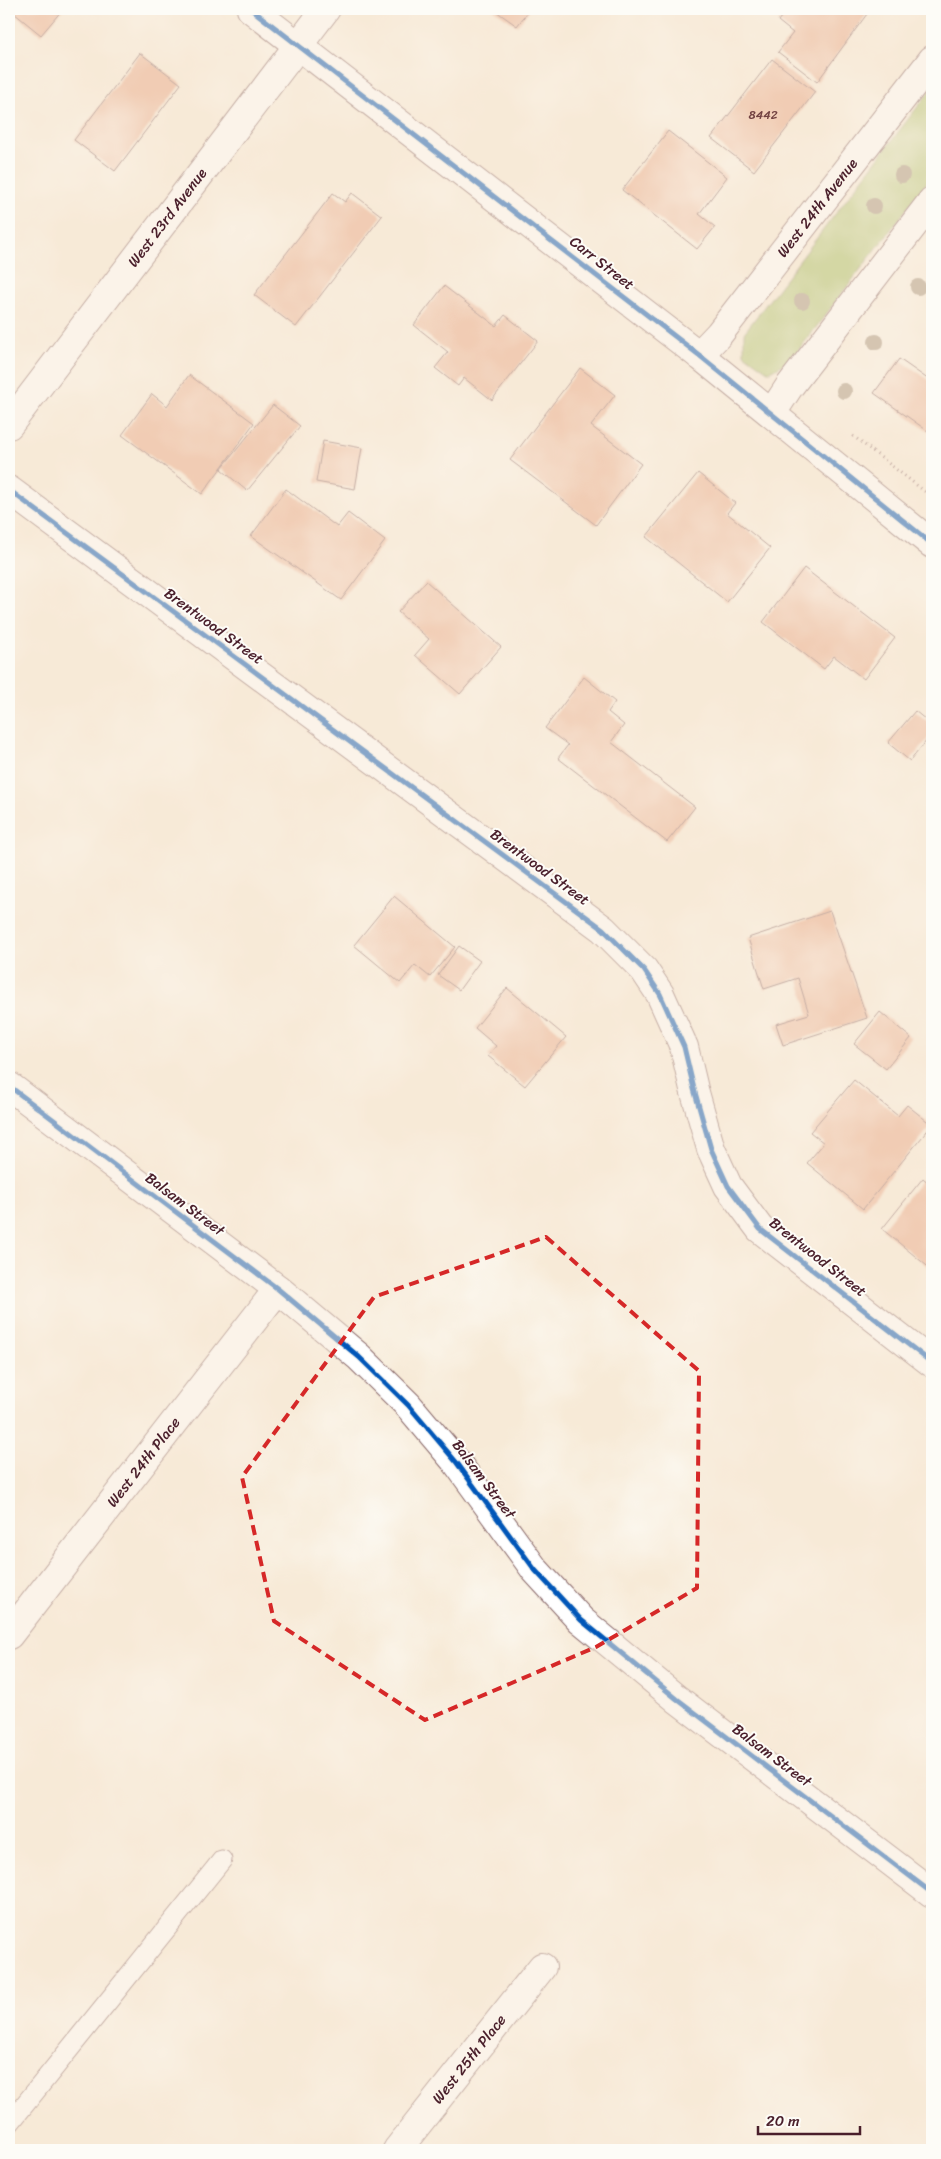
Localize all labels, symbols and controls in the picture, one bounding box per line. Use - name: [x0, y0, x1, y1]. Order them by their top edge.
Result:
- house number: 8442: [748, 104, 778, 126]
- street label: West 24th Avenue: [770, 152, 864, 263]
- street label: West 23rd Avenue: [121, 162, 214, 273]
- street label: Carr Street: [564, 229, 641, 297]
- street label: Brentwood Street: [159, 581, 270, 672]
- street label: Brentwood Street: [485, 822, 596, 913]
- street label: Balsam Street: [140, 1165, 231, 1243]
- street label: Brentwood Street: [763, 1210, 873, 1304]
- street label: West 24th Place: [100, 1411, 187, 1513]
- street label: Balsam Street: [445, 1434, 523, 1525]
- street label: Balsam Street: [727, 1716, 818, 1794]
- street label: West 25th Place: [425, 2008, 513, 2110]
- scale bar: [758, 2104, 861, 2136]
- text: 20 m: [766, 2108, 800, 2134]

